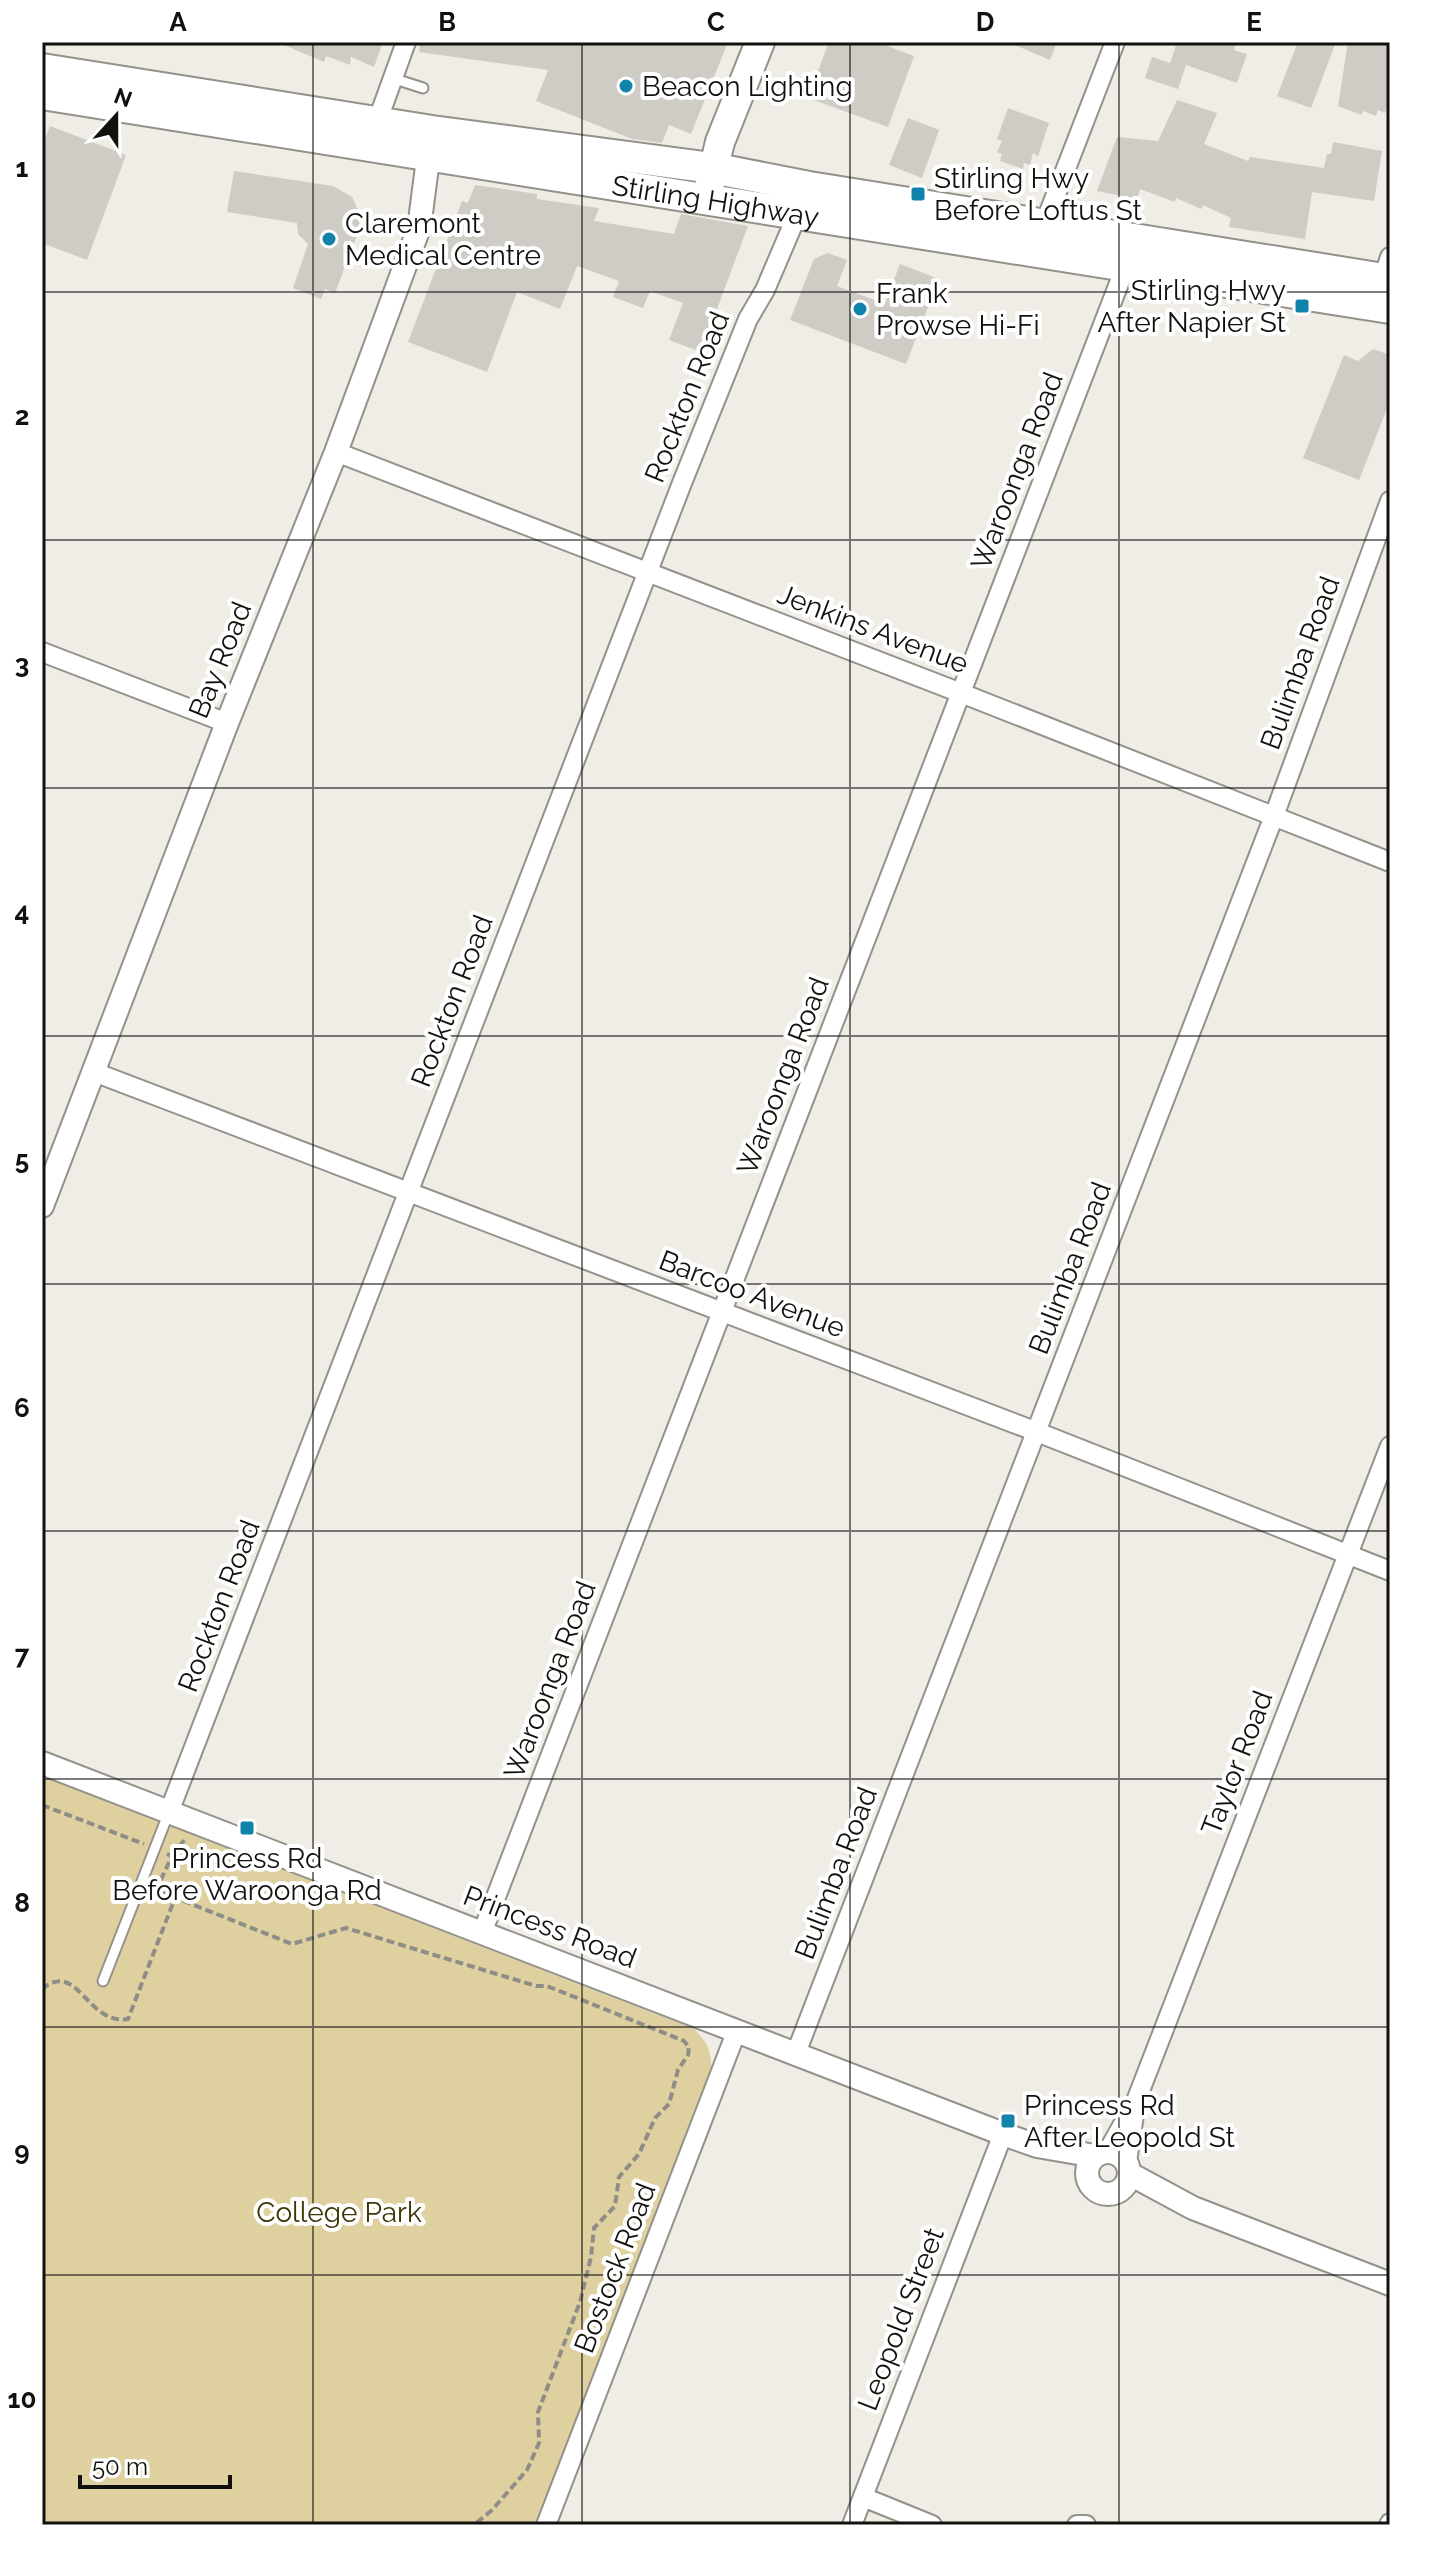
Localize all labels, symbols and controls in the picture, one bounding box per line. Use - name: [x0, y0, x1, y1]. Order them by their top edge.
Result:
- text: A: [169, 7, 187, 37]
- text: B: [438, 7, 456, 37]
- text: C: [707, 7, 725, 37]
- text: D: [976, 7, 994, 37]
- text: E: [1246, 7, 1262, 37]
- place label: Beacon Lighting: [642, 70, 853, 103]
- north arrow: [76, 76, 156, 156]
- marker: Beacon Lighting: [617, 77, 635, 95]
- text: N: [111, 82, 136, 112]
- text: 1: [16, 153, 29, 183]
- place label: Stirling Hwy Before Loftus St: [934, 162, 1142, 227]
- street label: Stirling Highway: [610, 168, 821, 234]
- marker: Stirling Hwy Before Loftus St: [909, 185, 927, 203]
- place label: Claremont Medical Centre: [345, 207, 541, 272]
- marker: Claremont Medical Centre: [320, 230, 338, 248]
- place label: Stirling Hwy After Napier St: [1097, 274, 1287, 339]
- place label: Frank Prowse Hi-Fi: [876, 277, 1040, 342]
- marker: Stirling Hwy After Napier St: [1293, 297, 1311, 315]
- marker: Frank Prowse Hi-Fi: [851, 300, 869, 318]
- street label: Rockton Road: [638, 307, 736, 487]
- street label: Waroonga Road: [964, 368, 1070, 574]
- text: 2: [15, 401, 29, 431]
- street label: Bulimba Road: [1253, 572, 1347, 754]
- street label: Jenkins Avenue: [773, 578, 973, 680]
- street label: Bay Road: [182, 597, 258, 723]
- text: 3: [15, 649, 29, 679]
- text: 4: [15, 897, 29, 927]
- street label: Rockton Road: [404, 911, 500, 1091]
- street label: Waroonga Road: [730, 973, 836, 1179]
- text: 5: [15, 1145, 29, 1175]
- street label: Bulimba Road: [1022, 1177, 1118, 1359]
- street label: Barcoo Avenue: [654, 1243, 850, 1345]
- text: 6: [14, 1393, 30, 1423]
- street label: Rockton Road: [171, 1516, 267, 1696]
- street label: Waroonga Road: [497, 1577, 603, 1783]
- text: 7: [15, 1640, 30, 1670]
- street label: Taylor Road: [1194, 1686, 1280, 1840]
- street label: Bulimba Road: [788, 1782, 884, 1964]
- marker: Princess Rd Before Waroonga Rd: [238, 1819, 256, 1837]
- place label: Princess Rd Before Waroonga Rd: [112, 1842, 382, 1907]
- street label: Princess Road: [459, 1879, 641, 1975]
- text: 8: [14, 1888, 30, 1918]
- place label: Princess Rd After Leopold St: [1024, 2089, 1236, 2154]
- marker: Princess Rd After Leopold St: [999, 2112, 1017, 2130]
- text: 9: [14, 2136, 30, 2166]
- street label: Bostock Road: [567, 2178, 663, 2358]
- park label: College Park: [256, 2196, 422, 2229]
- street label: Leopold Street: [851, 2222, 951, 2415]
- text: 10: [8, 2384, 36, 2414]
- scale bar: [80, 2439, 230, 2489]
- text: 50 m: [92, 2452, 148, 2481]

